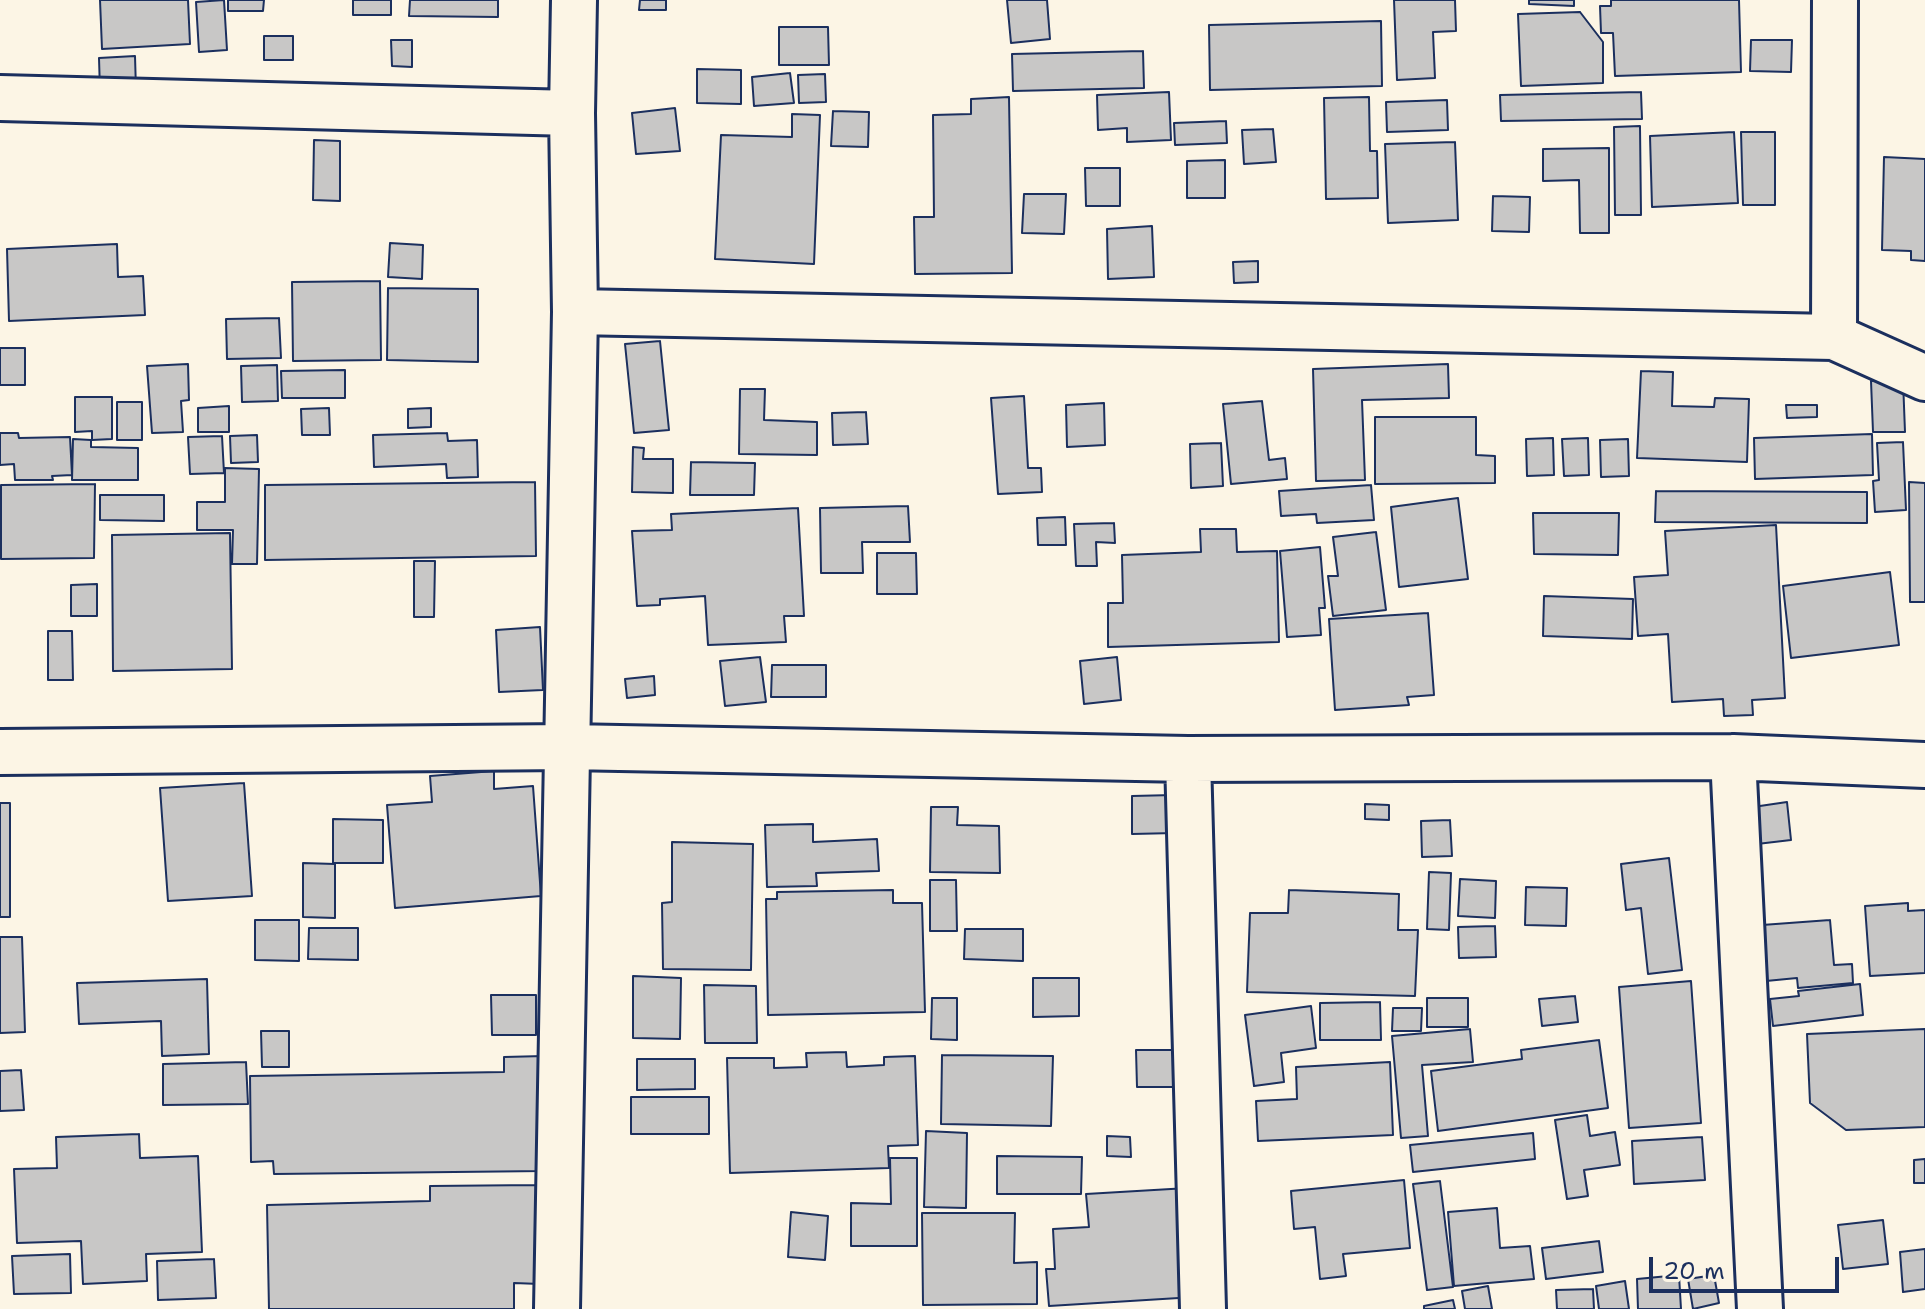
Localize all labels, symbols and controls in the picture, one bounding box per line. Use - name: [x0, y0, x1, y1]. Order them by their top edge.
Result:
- scale bar: [1653, 1241, 1843, 1291]
- text: 20 m: [1663, 1255, 1725, 1287]

